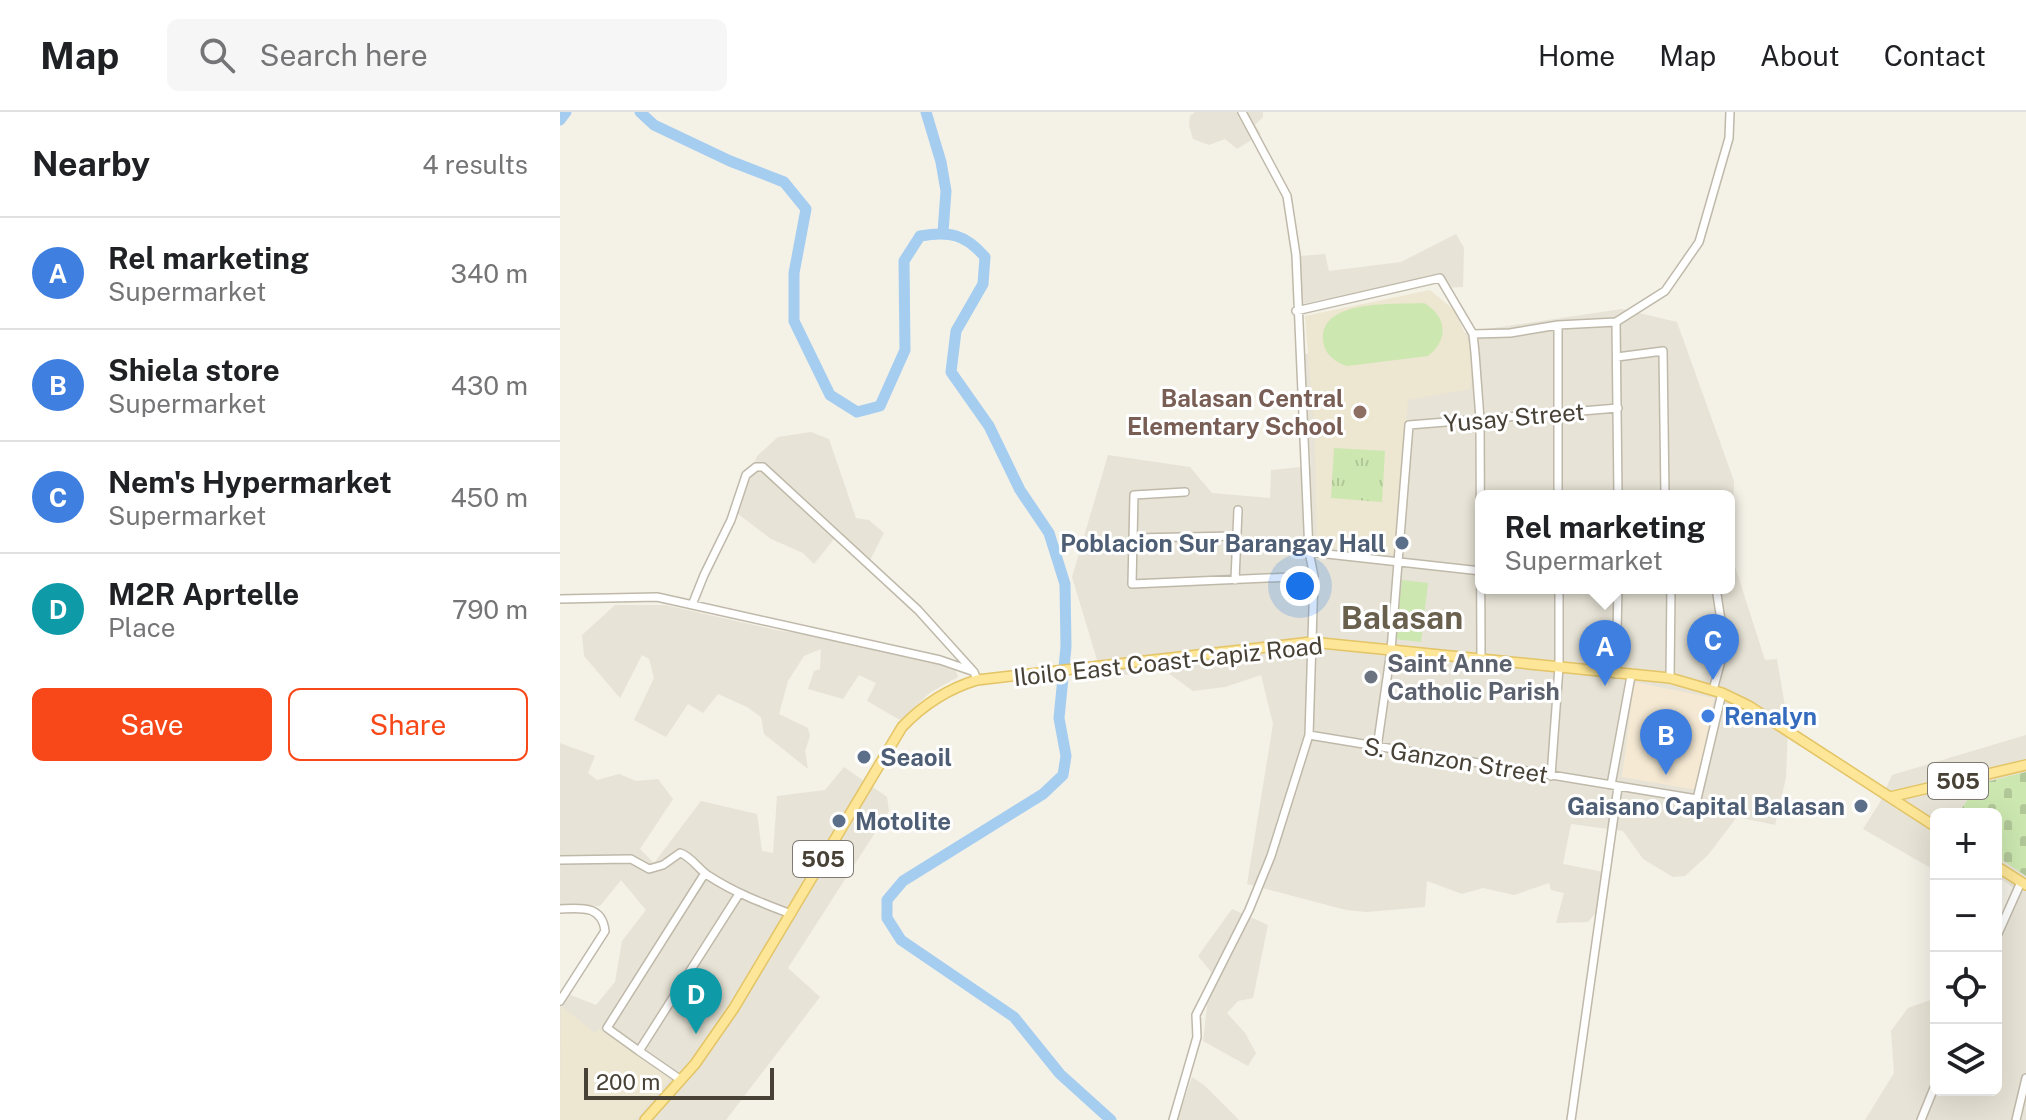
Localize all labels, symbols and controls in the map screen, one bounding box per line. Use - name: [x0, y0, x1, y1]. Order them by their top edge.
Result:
- search box: [167, 19, 727, 91]
- text: Map: [40, 33, 119, 78]
- icon: search: [195, 33, 239, 77]
- text: Search here: [259, 37, 428, 73]
- text: Home: [1538, 39, 1615, 72]
- text: Map: [1659, 39, 1716, 72]
- text: About: [1760, 39, 1840, 72]
- text: Contact: [1884, 39, 1986, 72]
- text: Nearby: [32, 144, 150, 184]
- text: 4 results: [422, 149, 528, 180]
- text: Rel marketing: [108, 240, 309, 276]
- text: A: [49, 258, 67, 289]
- text: 340 m: [451, 258, 528, 289]
- text: Supermarket: [108, 276, 266, 307]
- text: Shiela store: [108, 352, 280, 388]
- text: B: [49, 370, 67, 401]
- text: 430 m: [451, 370, 528, 401]
- place label: Balasan Central Elementary School: [1127, 384, 1344, 440]
- text: Supermarket: [108, 388, 266, 419]
- street label: Yusay Street: [1442, 397, 1586, 437]
- marker: Balasan Central Elementary School: [1351, 403, 1369, 421]
- text: Nem's Hypermarket: [108, 464, 392, 500]
- text: C: [49, 482, 67, 513]
- text: 450 m: [451, 482, 528, 513]
- popup: [1475, 490, 1735, 594]
- text: Supermarket: [108, 500, 266, 531]
- text: Rel marketing: [1504, 509, 1706, 545]
- place label: Poblacion Sur Barangay Hall: [1060, 529, 1386, 557]
- marker: Poblacion Sur Barangay Hall: [1393, 534, 1411, 552]
- text: Supermarket: [1504, 545, 1663, 576]
- your location: [1280, 566, 1320, 606]
- text: M2R Aprtelle: [108, 576, 299, 612]
- text: D: [49, 594, 67, 625]
- text: 790 m: [452, 594, 528, 625]
- district label: Balasan: [1341, 599, 1463, 636]
- text: Place: [108, 612, 175, 643]
- pin: C: [1687, 614, 1739, 680]
- pin: A: [1579, 620, 1631, 686]
- street label: Iloilo East Coast-Capiz Road: [1012, 631, 1324, 691]
- place label: Saint Anne Catholic Parish: [1387, 649, 1560, 705]
- marker: Saint Anne Catholic Parish: [1362, 668, 1380, 686]
- button: Save: [32, 688, 272, 761]
- button: Share: [288, 688, 528, 761]
- place label: Renalyn: [1724, 702, 1817, 730]
- marker: Renalyn: [1699, 707, 1717, 725]
- pin: B: [1640, 709, 1692, 775]
- street label: S. Ganzon Street: [1362, 732, 1550, 788]
- place label: Seaoil: [880, 743, 952, 771]
- marker: Seaoil: [855, 748, 873, 766]
- road number: 505: [1928, 763, 1988, 799]
- place label: Gaisano Capital Balasan: [1567, 792, 1845, 820]
- marker: Gaisano Capital Balasan: [1852, 797, 1870, 815]
- place label: Motolite: [855, 807, 951, 835]
- map controls: [1930, 808, 2002, 1096]
- button: +: [1930, 808, 2002, 880]
- marker: Motolite: [830, 812, 848, 830]
- road number: 505: [793, 841, 853, 877]
- button: −: [1930, 880, 2002, 952]
- button: locate: [1930, 952, 2002, 1024]
- pin: D: [670, 968, 722, 1034]
- button: layers: [1930, 1024, 2002, 1096]
- scale bar: [584, 1064, 774, 1100]
- text: 200 m: [596, 1069, 660, 1095]

